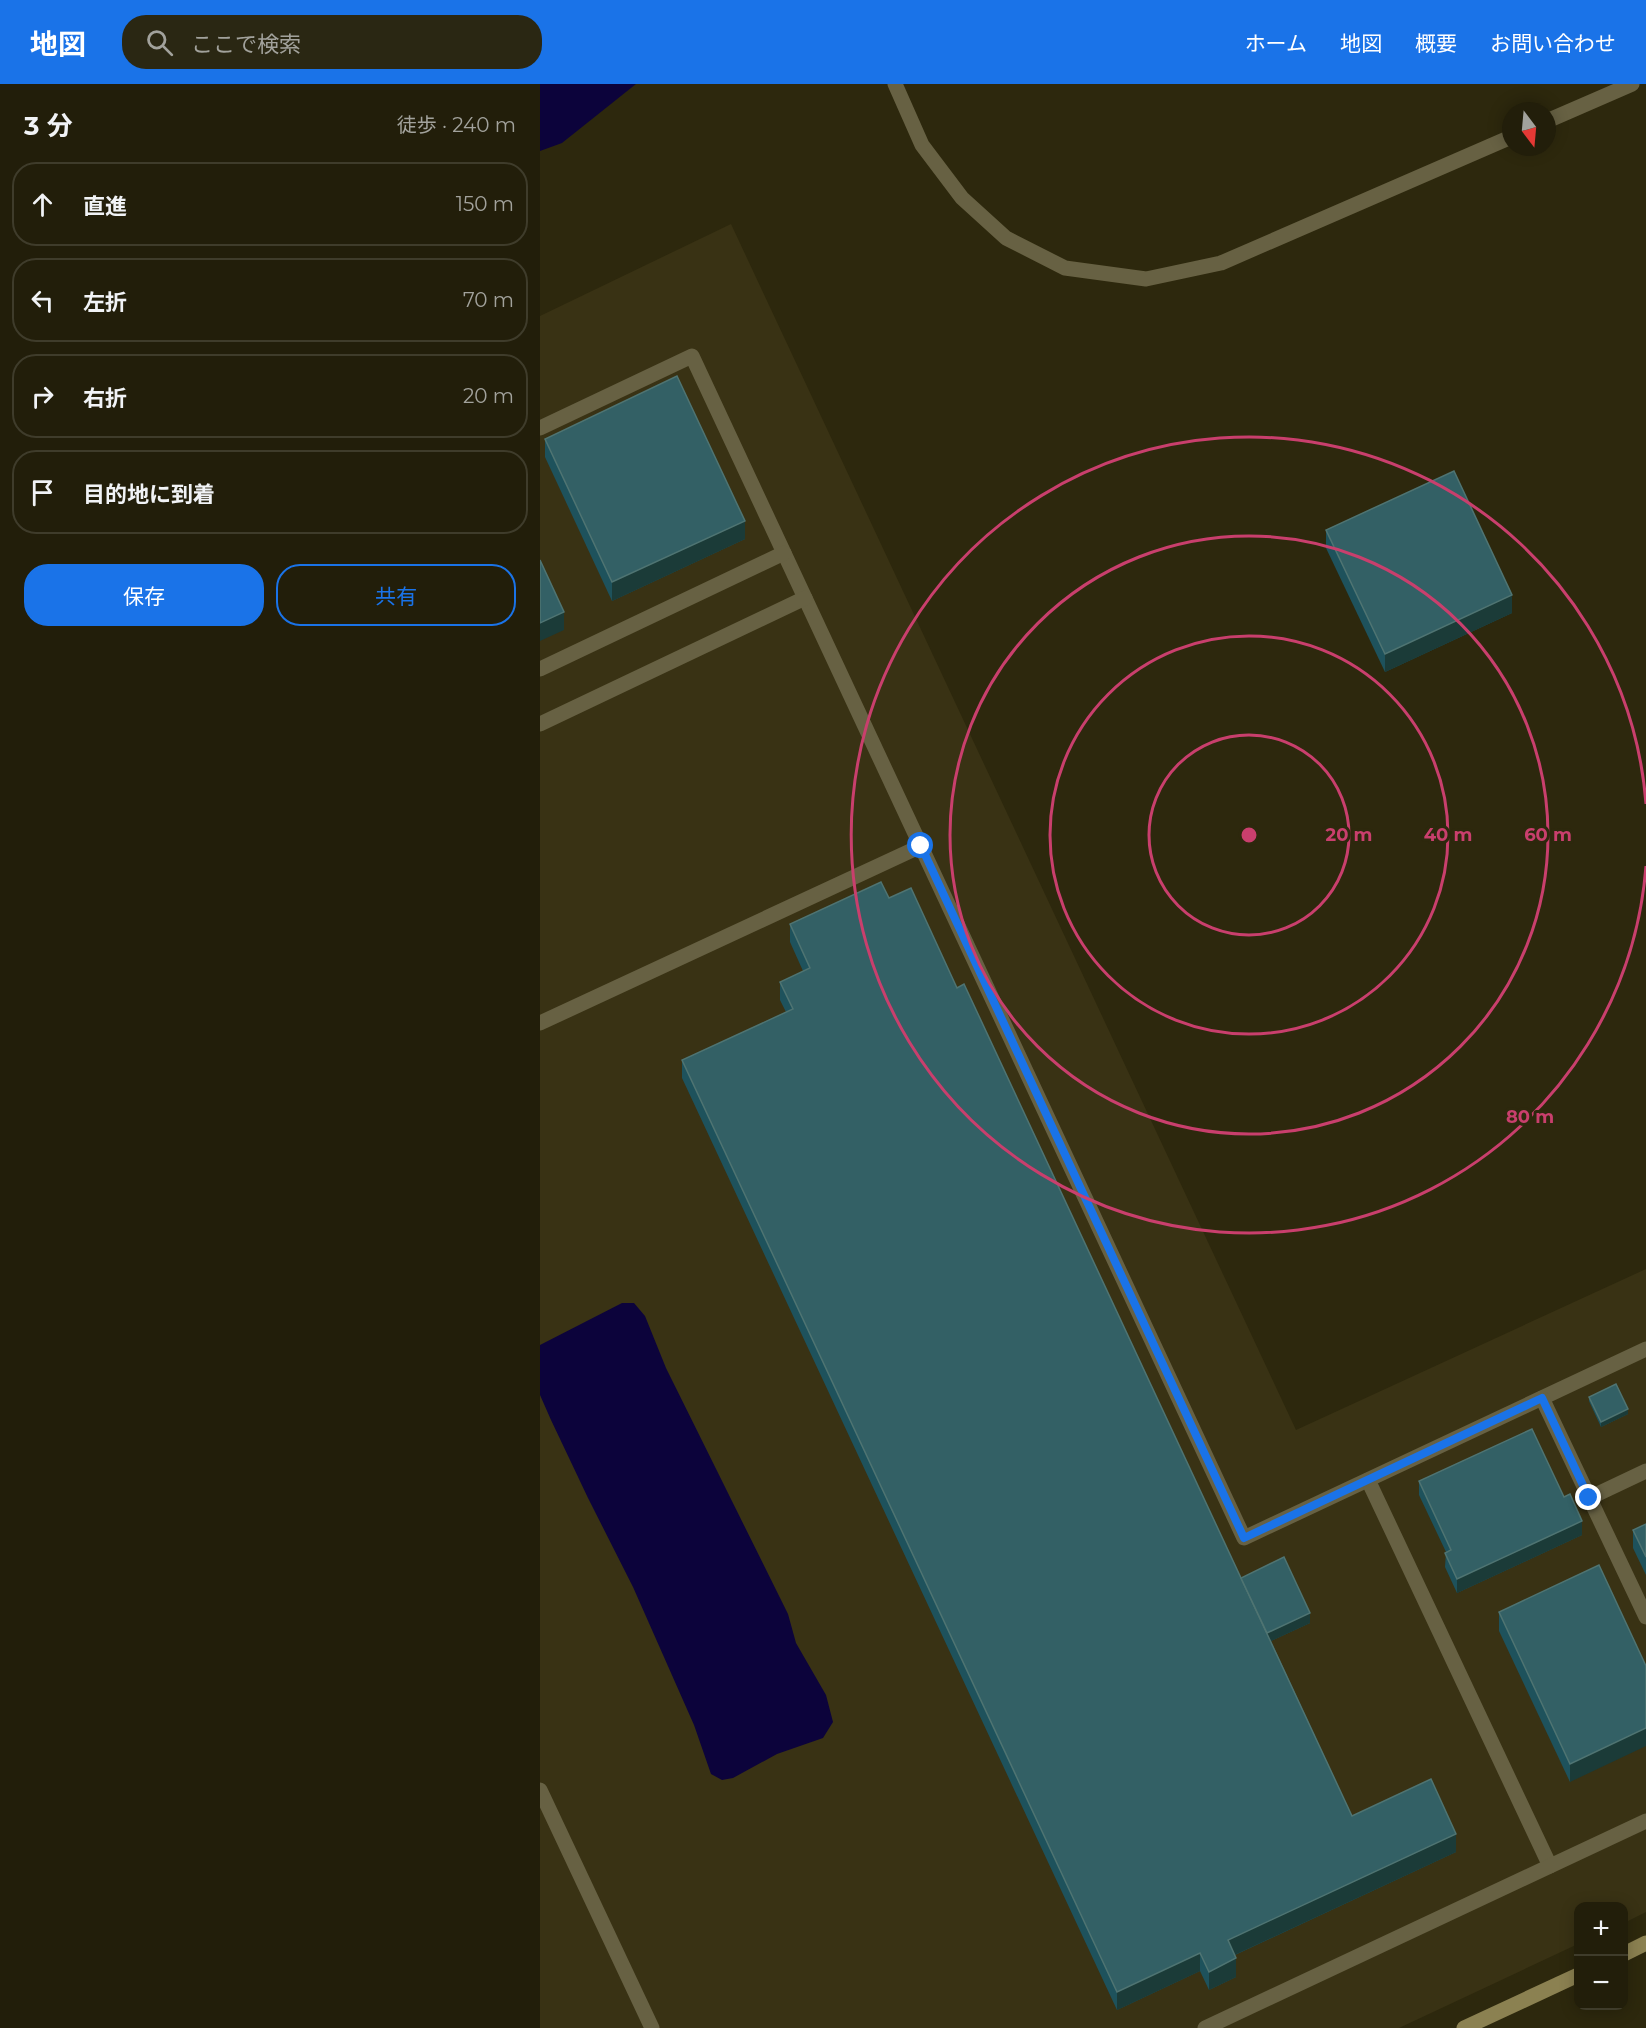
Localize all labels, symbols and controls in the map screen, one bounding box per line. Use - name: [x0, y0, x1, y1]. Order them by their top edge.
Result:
- search box: [122, 15, 542, 69]
- icon: search: [143, 26, 176, 59]
- text: 地図: [30, 27, 86, 61]
- text: ここで検索: [191, 31, 301, 58]
- text: ホーム: [1245, 31, 1307, 56]
- text: 地図: [1340, 31, 1382, 56]
- text: 概要: [1415, 31, 1457, 56]
- text: お問い合わせ: [1490, 31, 1616, 56]
- north arrow: [1502, 102, 1556, 156]
- text: 3 分: [24, 110, 73, 142]
- text: 徒歩 · 240 m: [397, 113, 516, 137]
- icon: ahead: [26, 188, 59, 221]
- text: 150 m: [456, 192, 514, 216]
- text: 直進: [83, 193, 127, 220]
- icon: left: [26, 284, 59, 317]
- text: 70 m: [463, 288, 514, 312]
- text: 左折: [83, 289, 127, 316]
- icon: right: [26, 380, 59, 413]
- text: 20 m: [463, 384, 514, 408]
- text: 右折: [83, 385, 127, 412]
- icon: arrive: [26, 476, 59, 509]
- text: 目的地に到着: [83, 481, 215, 508]
- button: 保存: [24, 564, 264, 626]
- button: 共有: [276, 564, 516, 626]
- text: 20 m: [1326, 824, 1372, 846]
- text: 40 m: [1424, 824, 1472, 846]
- text: 60 m: [1524, 824, 1572, 846]
- centre of rings: [1239, 825, 1259, 845]
- route start: [907, 832, 933, 858]
- text: 80 m: [1506, 1106, 1554, 1128]
- route end: [1575, 1484, 1601, 1510]
- map controls: [1574, 1902, 1628, 2010]
- button: +: [1574, 1902, 1628, 1956]
- button: −: [1574, 1956, 1628, 2010]

